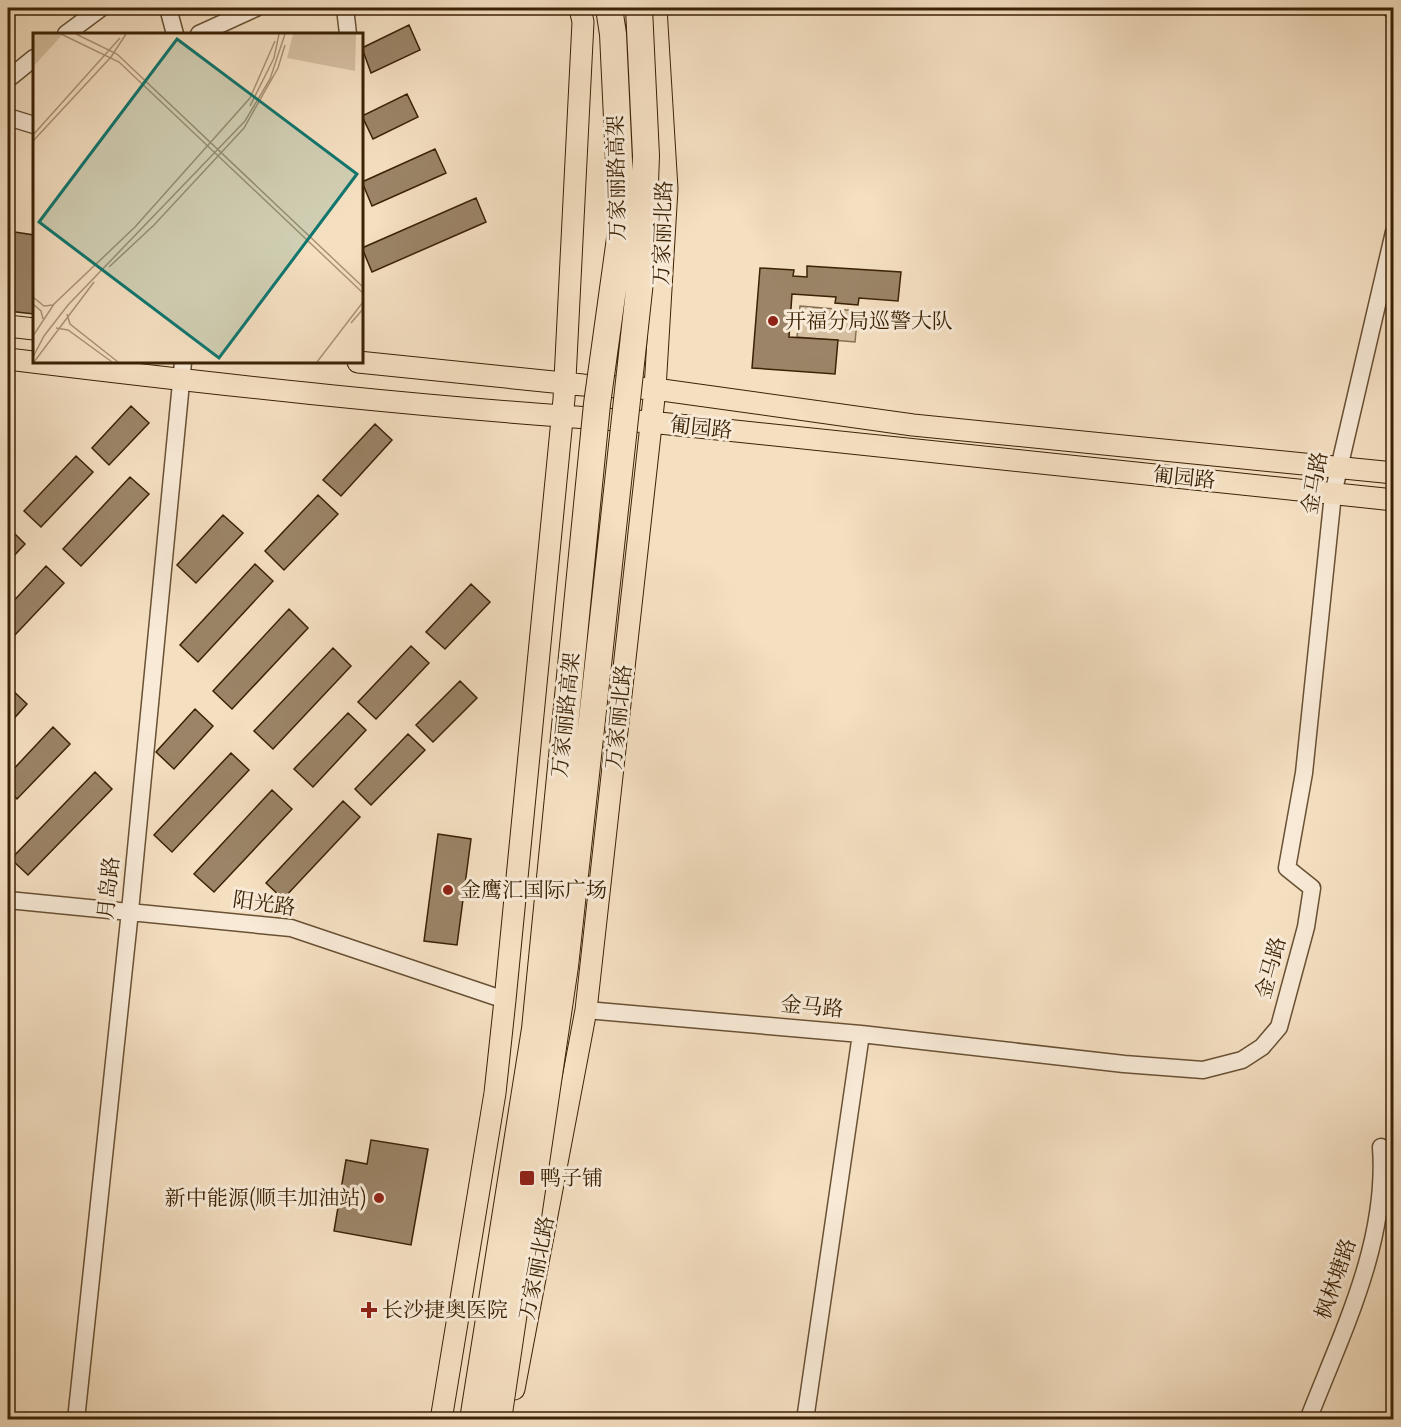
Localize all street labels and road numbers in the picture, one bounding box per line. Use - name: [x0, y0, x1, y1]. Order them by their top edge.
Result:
- street label: 万家丽路高架: [601, 115, 633, 241]
- street label: 万家丽北路: [647, 180, 679, 286]
- street label: 匍园路: [668, 410, 734, 446]
- street label: 金马路: [1295, 449, 1335, 517]
- street label: 匍园路: [1151, 460, 1217, 496]
- street label: 万家丽路高架: [545, 651, 587, 779]
- street label: 万家丽北路: [599, 663, 639, 771]
- street label: 月岛路: [91, 855, 127, 921]
- street label: 阳光路: [231, 885, 297, 923]
- street label: 金马路: [1249, 934, 1293, 1002]
- street label: 金马路: [779, 990, 845, 1024]
- street label: 万家丽北路: [513, 1214, 561, 1322]
- street label: 枫林塘路: [1309, 1235, 1363, 1323]

